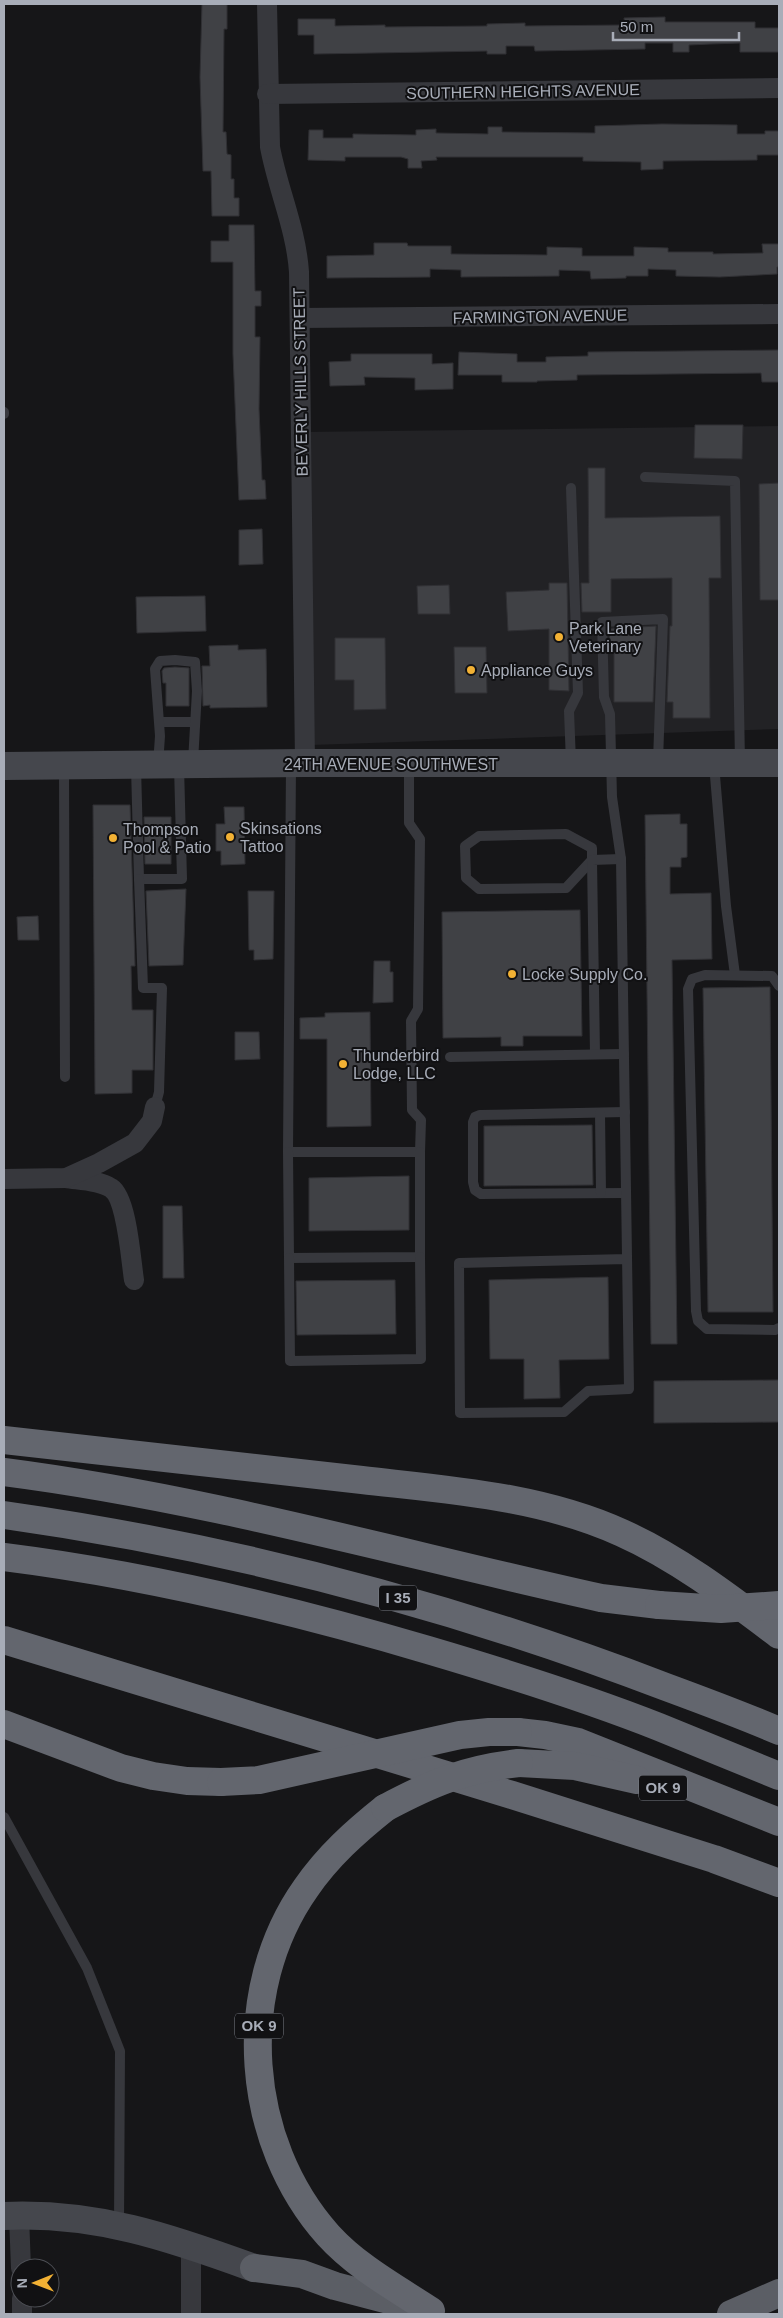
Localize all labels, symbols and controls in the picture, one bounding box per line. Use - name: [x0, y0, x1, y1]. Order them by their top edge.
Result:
- scale bar: [613, 10, 739, 42]
- text: 50 m: [620, 18, 653, 35]
- street label: SOUTHERN HEIGHTS AVENUE: [406, 81, 640, 102]
- street label: BEVERLY HILLS STREET: [290, 287, 311, 477]
- street label: FARMINGTON AVENUE: [453, 306, 627, 327]
- place label: Park Lane Veterinary: [569, 620, 642, 655]
- marker: Park Lane Veterinary: [553, 631, 565, 643]
- place label: Appliance Guys: [481, 662, 593, 679]
- marker: Appliance Guys: [465, 664, 477, 676]
- street label: 24TH AVENUE SOUTHWEST: [284, 756, 498, 773]
- place label: Skinsations Tattoo: [240, 820, 322, 855]
- place label: Thompson Pool & Patio: [123, 821, 211, 856]
- marker: Skinsations Tattoo: [224, 831, 236, 843]
- marker: Thompson Pool & Patio: [107, 832, 119, 844]
- place label: Locke Supply Co.: [522, 966, 647, 983]
- marker: Locke Supply Co.: [506, 968, 518, 980]
- place label: Thunderbird Lodge, LLC: [353, 1047, 439, 1082]
- marker: Thunderbird Lodge, LLC: [337, 1058, 349, 1070]
- road number: I 35: [379, 1586, 417, 1610]
- road number: OK 9: [639, 1776, 687, 1800]
- road number: OK 9: [235, 2014, 283, 2038]
- north arrow: [10, 2258, 60, 2308]
- text: N: [14, 2278, 30, 2288]

